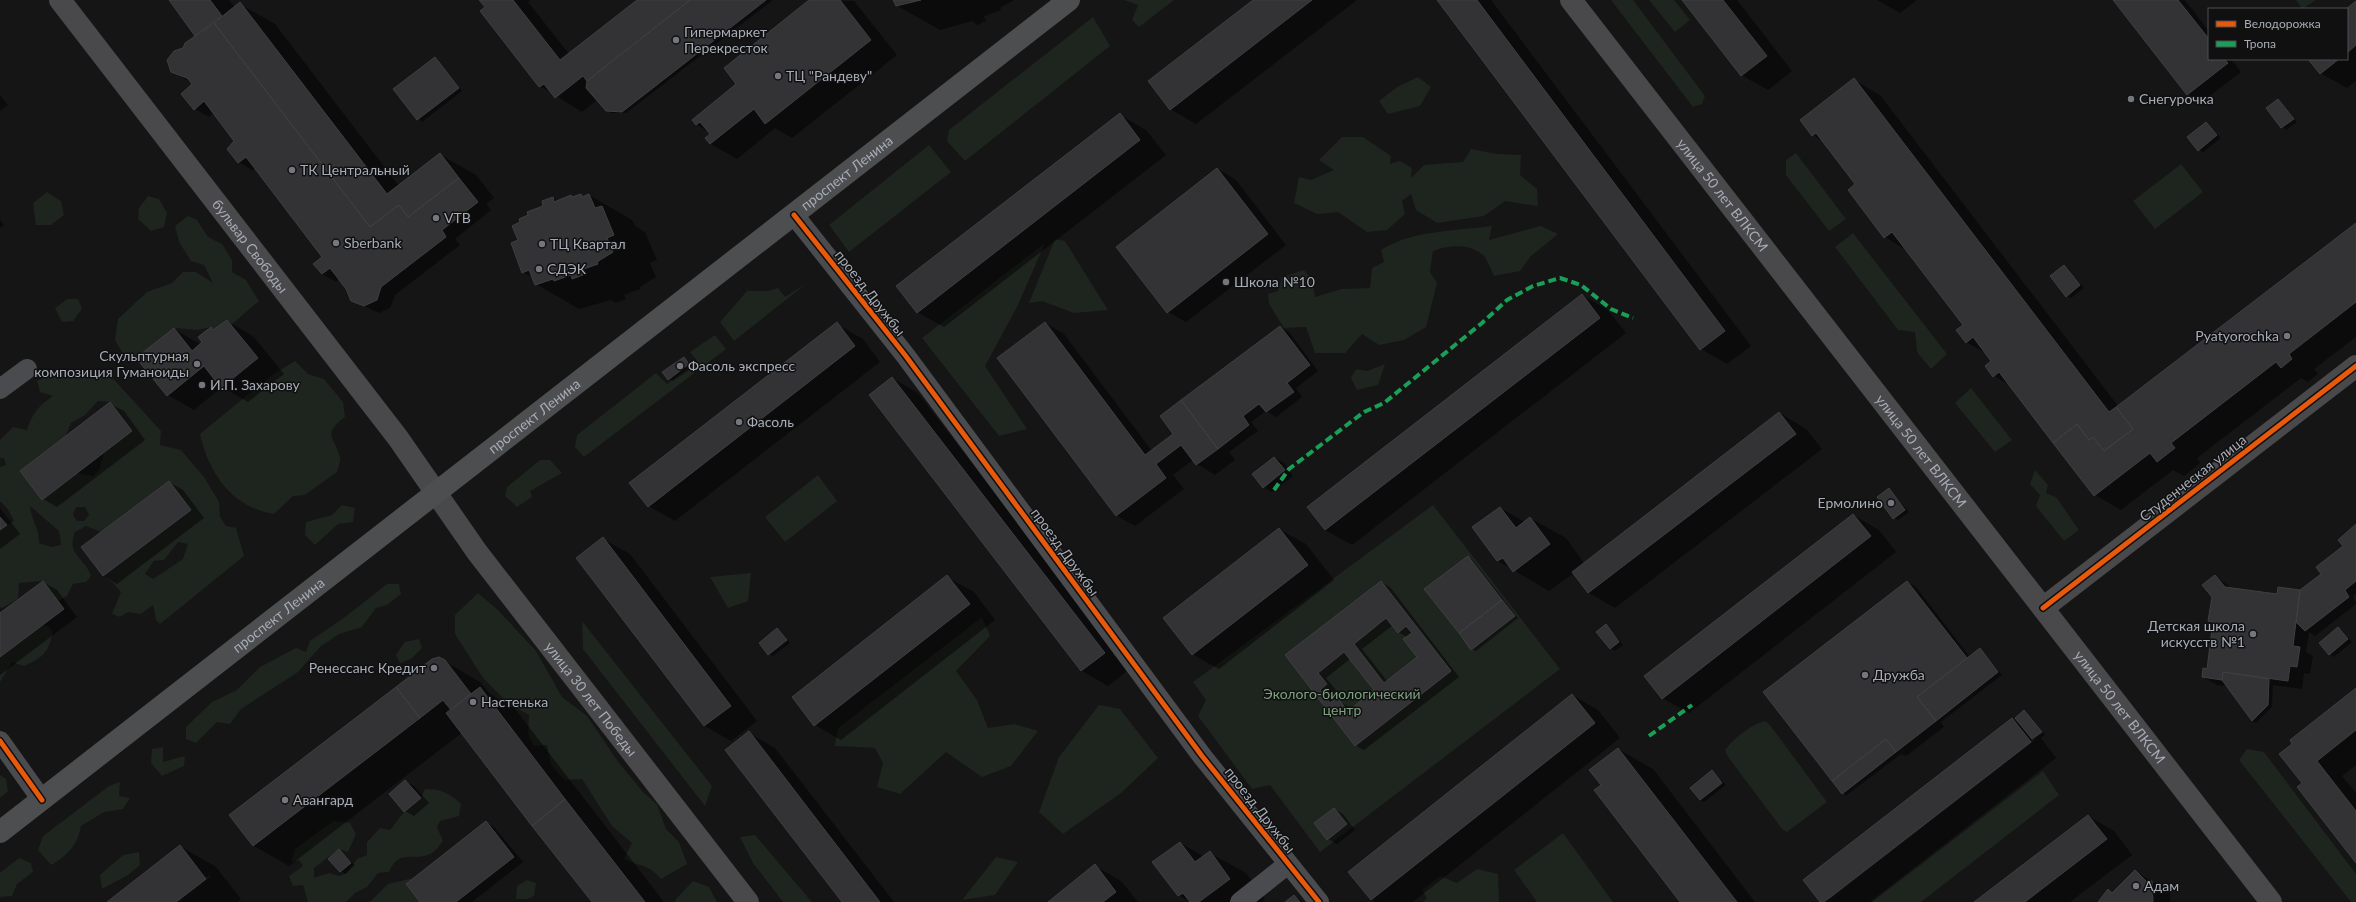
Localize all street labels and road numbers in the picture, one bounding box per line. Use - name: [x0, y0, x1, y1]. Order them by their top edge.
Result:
- street label: проспект Ленина: [797, 132, 896, 214]
- street label: улица 50 лет ВЛКСМ: [1674, 135, 1772, 255]
- street label: бульвар Свободы: [209, 196, 292, 296]
- street label: проезд Дружбы: [832, 246, 909, 339]
- street label: проспект Ленина: [485, 375, 583, 457]
- street label: улица 50 лет ВЛКСМ: [1872, 391, 1971, 511]
- street label: Студенческая улица: [2136, 431, 2249, 525]
- street label: проезд Дружбы: [1028, 504, 1103, 599]
- street label: проспект Ленина: [229, 574, 328, 656]
- street label: улица 30 лет Победы: [542, 638, 641, 759]
- street label: улица 50 лет ВЛКСМ: [2071, 647, 2169, 767]
- street label: проезд Дружбы: [1222, 763, 1299, 856]

